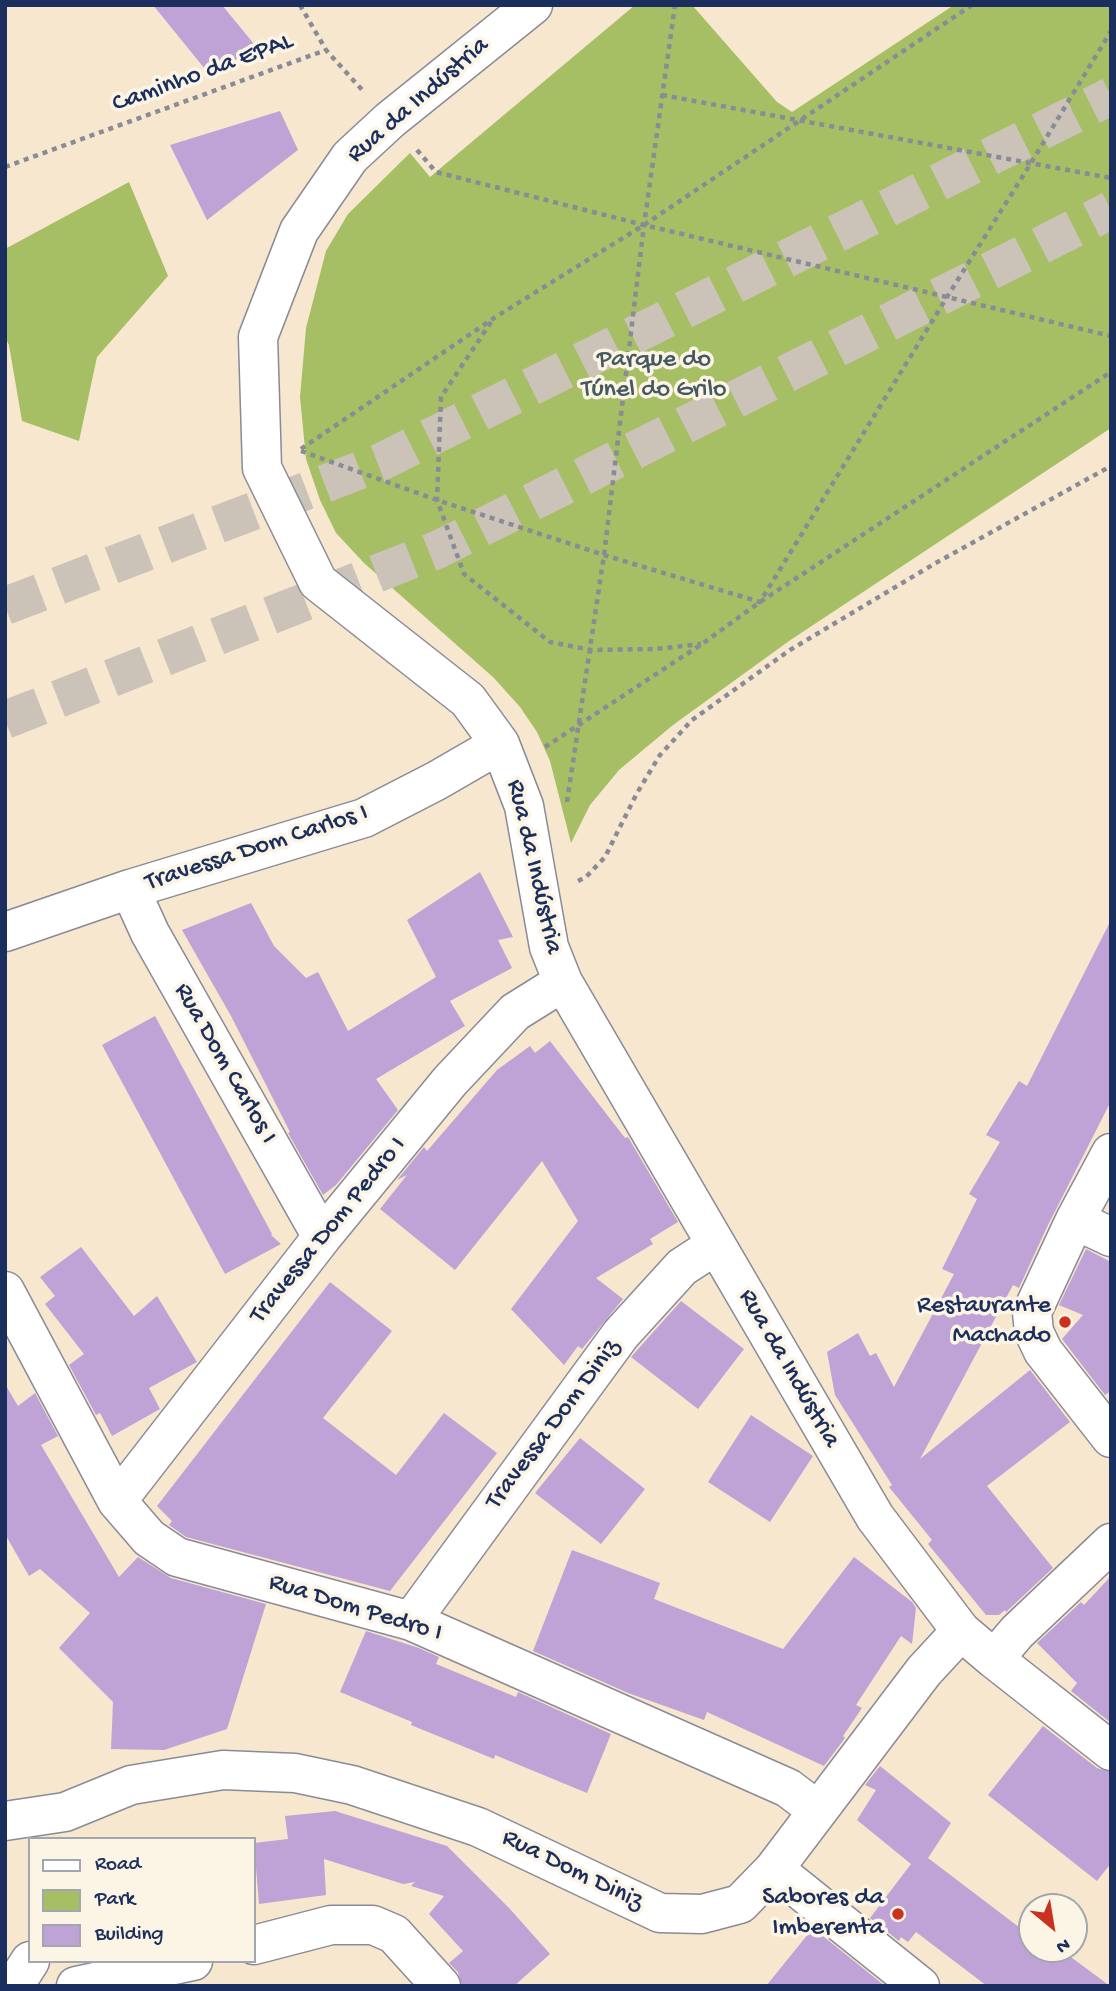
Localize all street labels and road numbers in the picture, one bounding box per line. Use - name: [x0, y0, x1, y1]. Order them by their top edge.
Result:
- street label: Caminho da EPAL: [108, 27, 298, 121]
- street label: Rua da Indústria: [342, 31, 496, 171]
- street label: Rua da Indústria: [498, 777, 568, 957]
- street label: Travessa Dom Carlos I: [142, 798, 372, 900]
- street label: Rua Dom Carlos I: [165, 978, 283, 1150]
- street label: Travessa Dom Pedro I: [244, 1131, 414, 1331]
- street label: Rua da Indústria: [730, 1284, 846, 1454]
- street label: Travessa Dom Diniz: [480, 1334, 628, 1516]
- street label: Rua Dom Pedro I: [265, 1568, 445, 1650]
- street label: Rua Dom Diniz: [496, 1823, 648, 1919]

